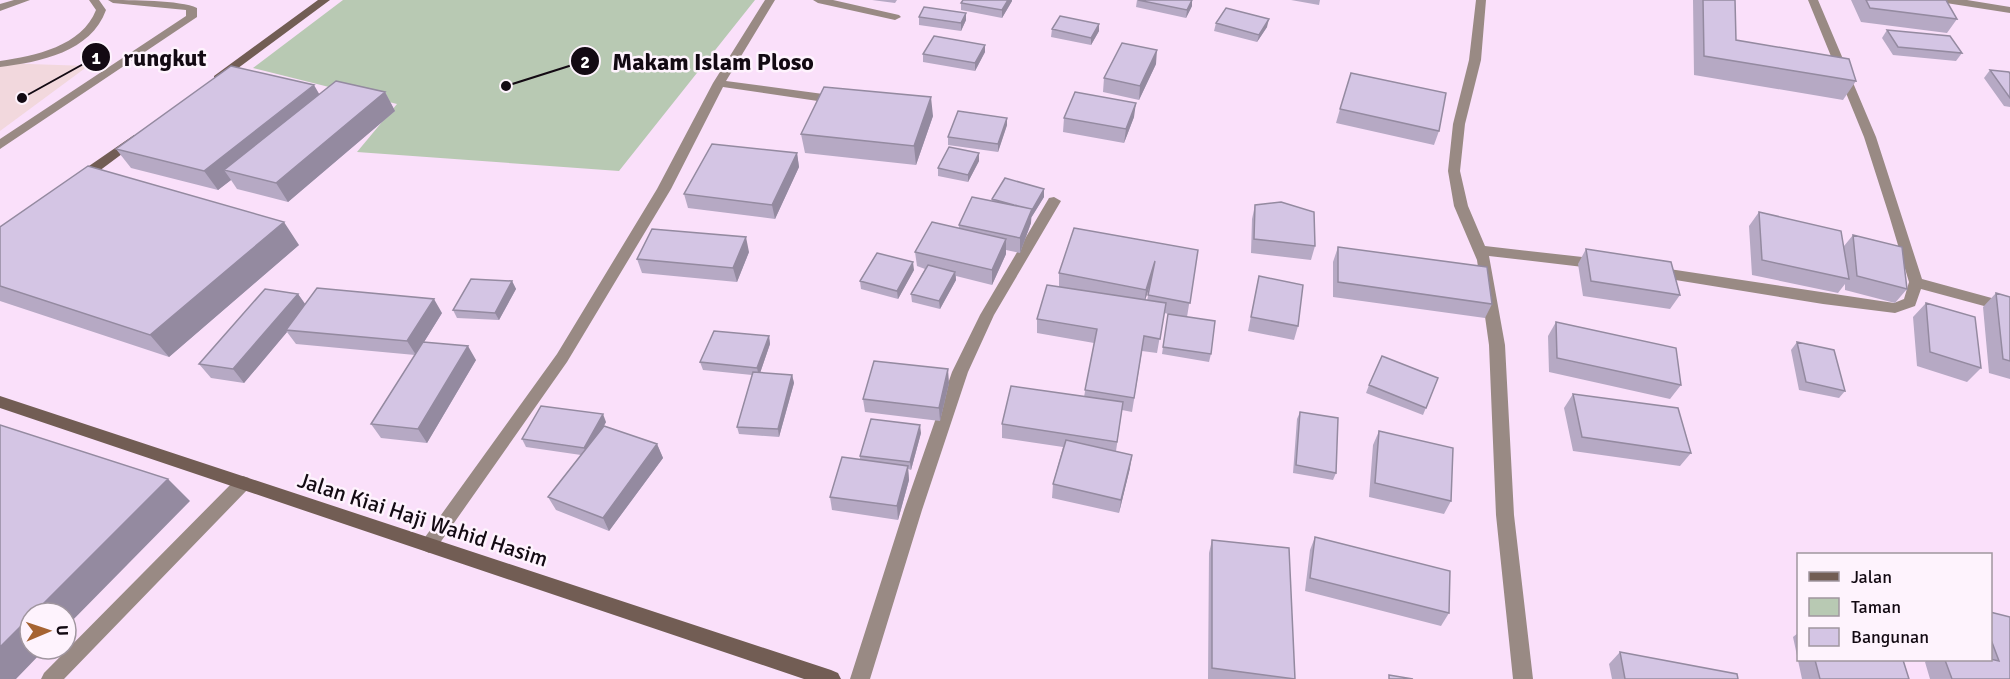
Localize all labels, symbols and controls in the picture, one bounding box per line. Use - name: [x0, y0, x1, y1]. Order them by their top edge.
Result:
- callout: rungkut: [81, 36, 218, 78]
- callout: Makam Islam Ploso: [570, 40, 826, 82]
- text: rungkut: [123, 43, 207, 73]
- text: 1: [91, 47, 101, 69]
- text: Makam Islam Ploso: [612, 47, 814, 77]
- text: 2: [580, 51, 590, 73]
- street label: Jalan Kiai Haji Wahid Hasim: [294, 466, 551, 573]
- legend: [1797, 553, 1992, 661]
- text: Jalan: [1851, 566, 1892, 588]
- text: Taman: [1851, 596, 1901, 618]
- north arrow: [18, 601, 78, 661]
- text: U: [52, 625, 72, 636]
- text: Bangunan: [1851, 626, 1929, 648]

